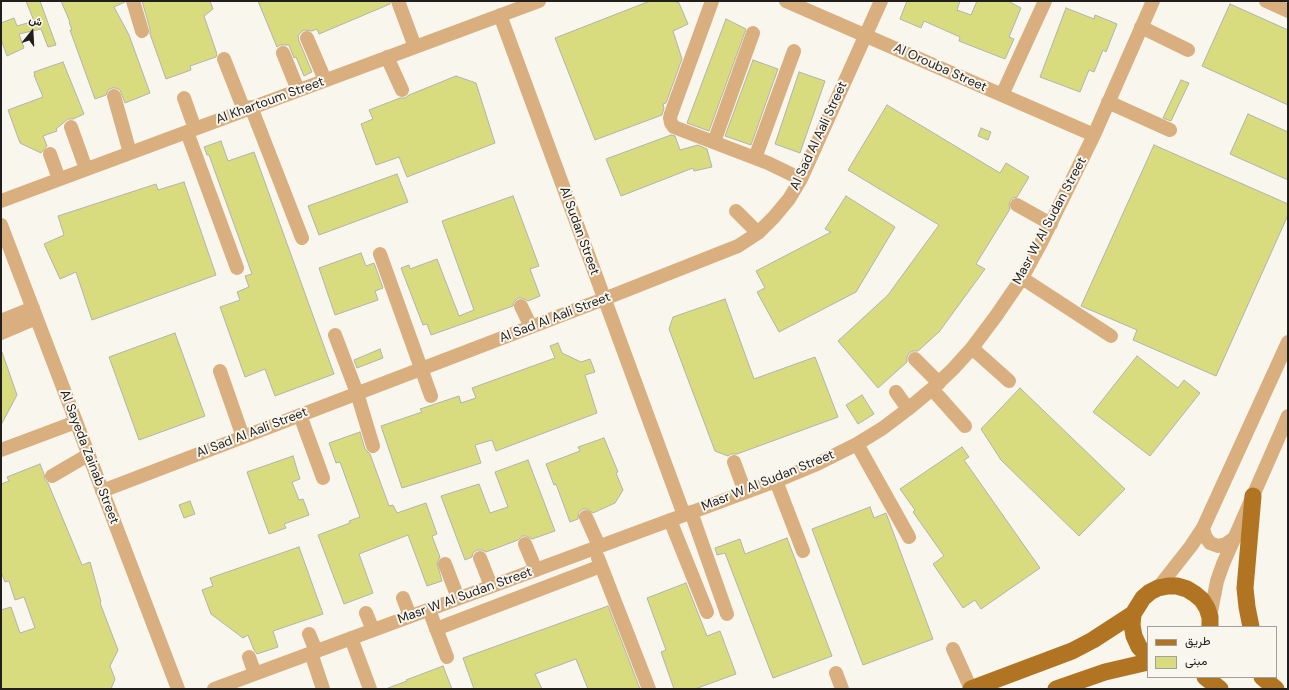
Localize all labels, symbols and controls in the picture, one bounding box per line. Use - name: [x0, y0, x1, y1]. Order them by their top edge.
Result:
- north arrow: [12, 12, 52, 52]
- text: ش: [27, 12, 44, 29]
- street label: Al Orouba Street: [891, 40, 989, 96]
- street label: Al Khartoum Street: [214, 74, 326, 128]
- street label: Al Sad Al Aali Street: [787, 79, 851, 193]
- street label: Masr W Al Sudan Street: [1010, 155, 1090, 287]
- street label: Al Sudan Street: [556, 185, 602, 277]
- street label: Al Sad Al Aali Street: [497, 290, 613, 346]
- street label: Al Sayeda Zainab Street: [56, 388, 122, 526]
- street label: Al Sad Al Aali Street: [194, 405, 310, 461]
- street label: Masr W Al Sudan Street: [699, 447, 837, 515]
- street label: Masr W Al Sudan Street: [396, 564, 534, 628]
- legend: [1147, 626, 1277, 678]
- text: طريق: [1185, 633, 1210, 649]
- text: مبنى: [1185, 653, 1207, 669]

